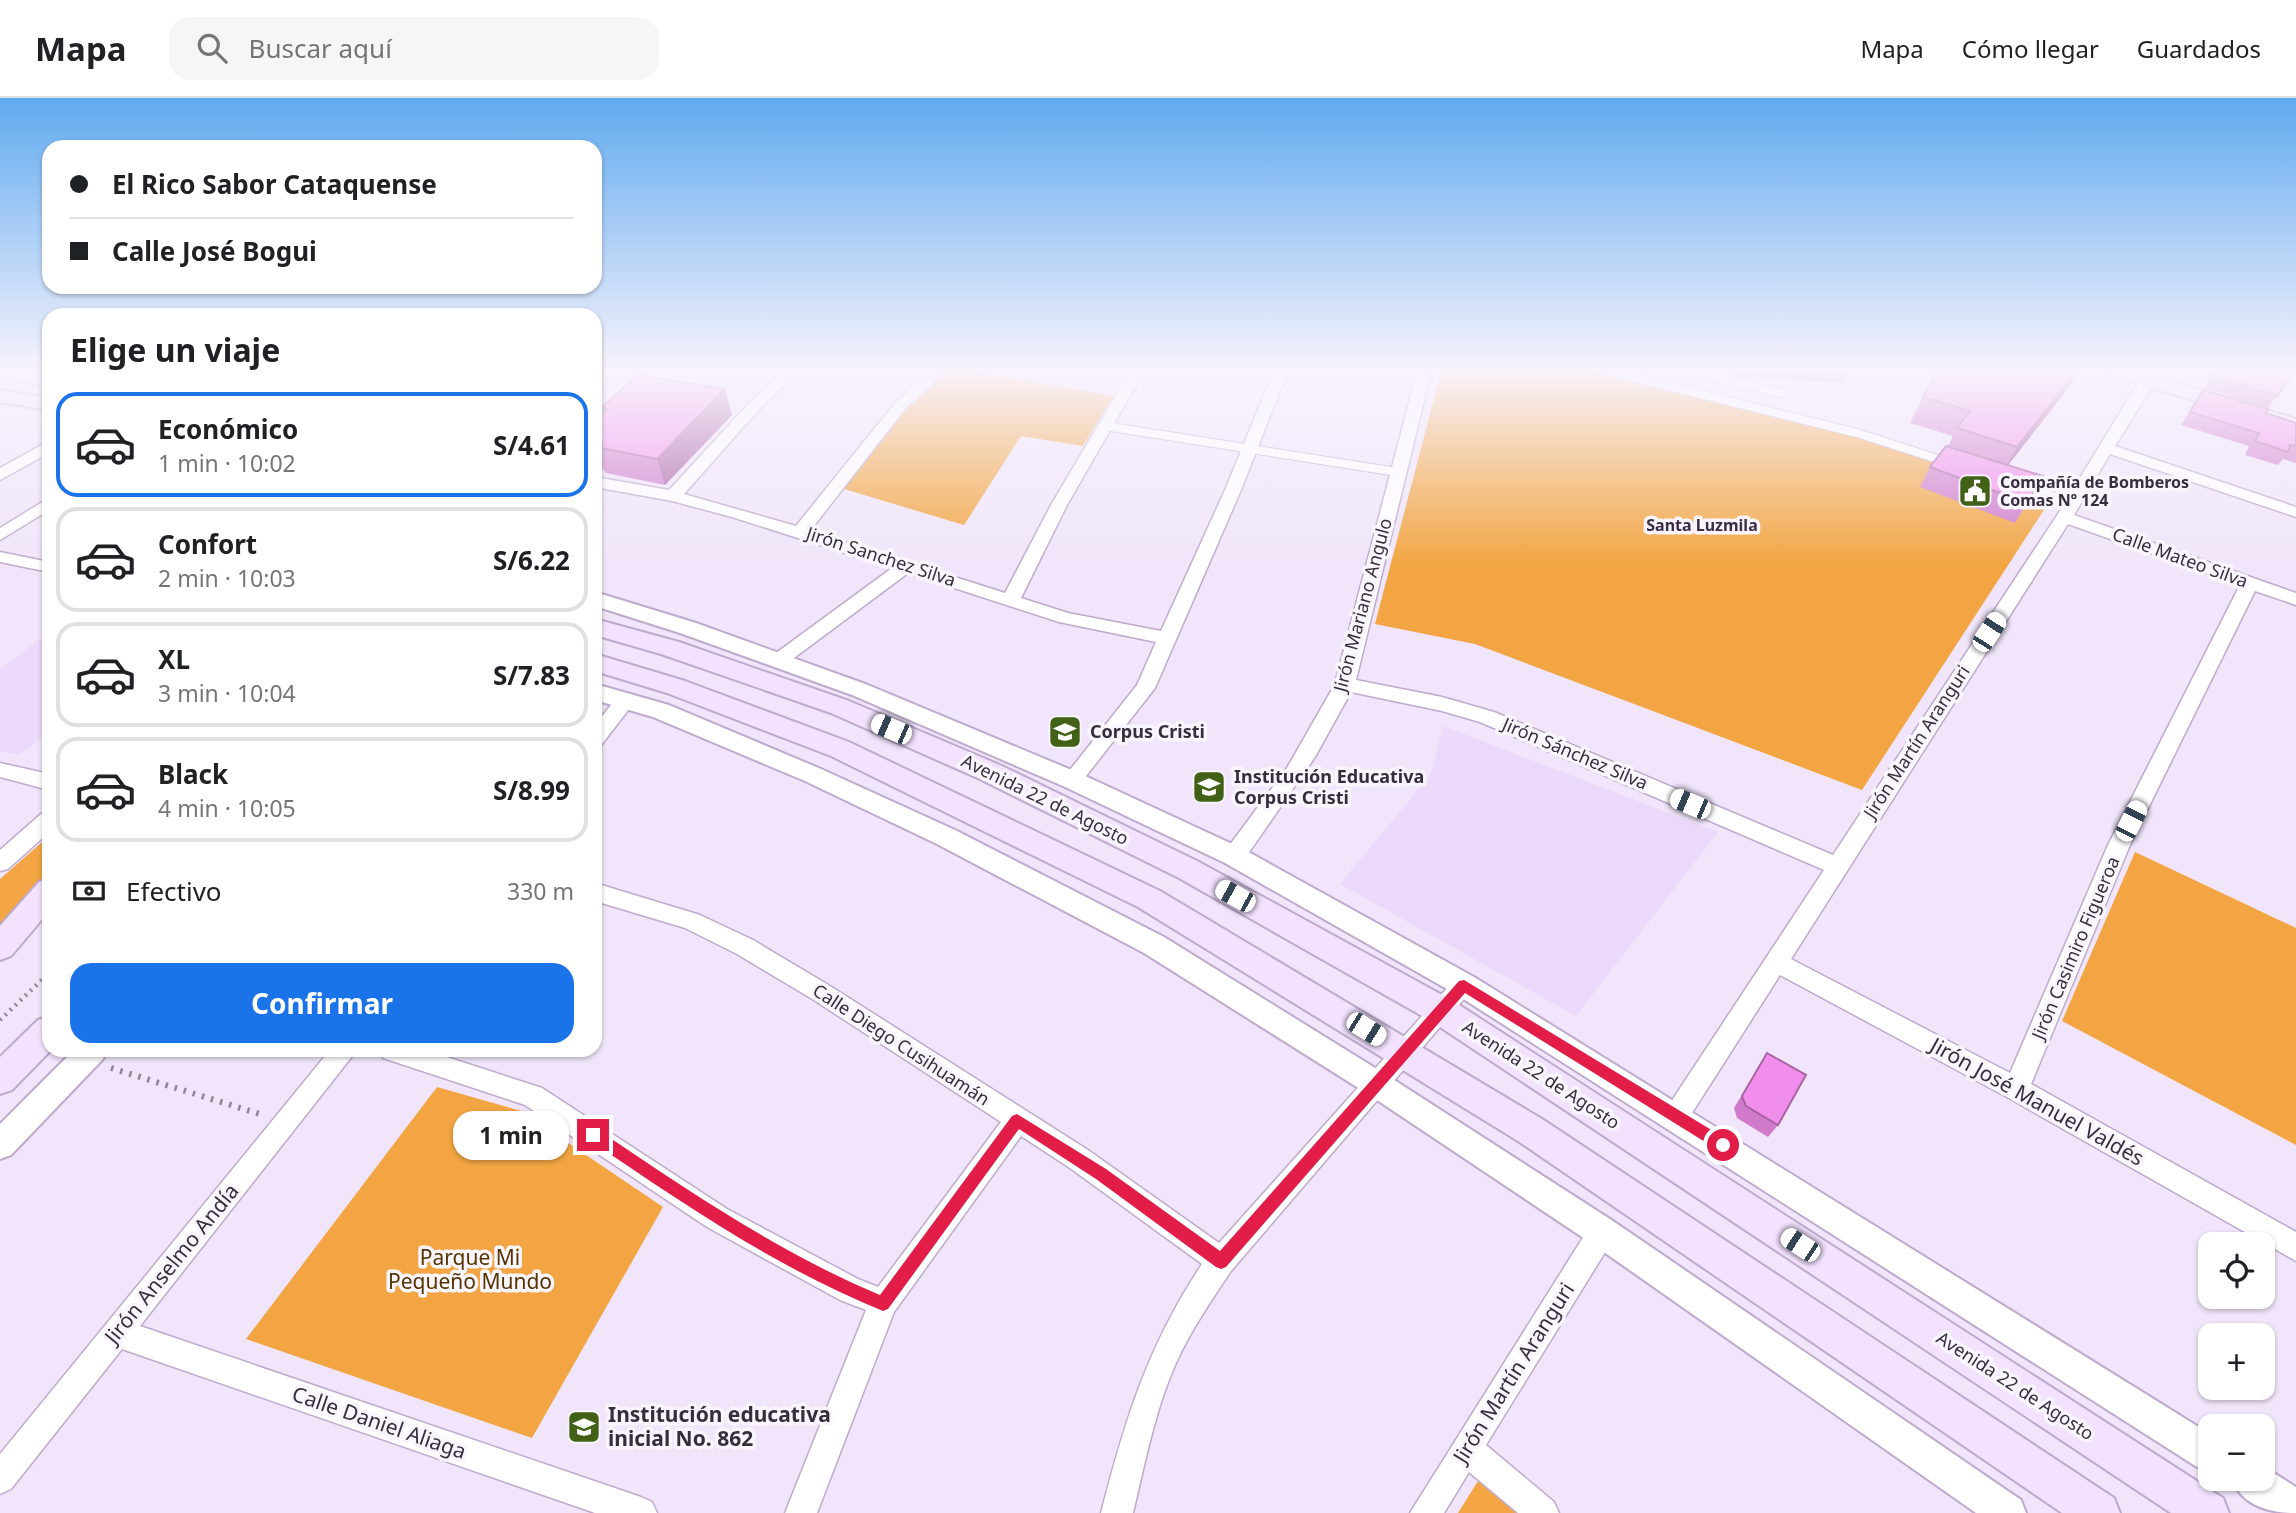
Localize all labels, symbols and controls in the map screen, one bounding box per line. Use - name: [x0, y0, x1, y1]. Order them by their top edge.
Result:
- search box: [169, 17, 659, 80]
- text: Mapa: [35, 26, 127, 71]
- icon: search: [193, 29, 231, 67]
- text: Buscar aquí: [249, 30, 392, 66]
- text: Mapa: [1860, 32, 1924, 65]
- text: Cómo llegar: [1962, 32, 2099, 65]
- text: Guardados: [2137, 32, 2261, 65]
- text: El Rico Sabor Cataquense: [112, 166, 437, 202]
- text: Calle José Bogui: [112, 233, 317, 269]
- text: Elige un viaje: [70, 328, 280, 371]
- text: Económico: [158, 411, 298, 447]
- icon: car: [74, 413, 137, 476]
- text: S/4.61: [493, 427, 570, 463]
- text: 1 min · 10:02: [158, 447, 296, 479]
- place label: Compañía de Bomberos Comas Nº 124: [2000, 471, 2189, 511]
- public building icon: Compañía de Bomberos Comas Nº 124: [1956, 472, 1994, 510]
- district label: Santa Luzmila: [1646, 514, 1758, 536]
- street label: Jirón Mariano Angulo: [1327, 515, 1397, 696]
- street label: Jirón Sanchez Silva: [802, 520, 959, 592]
- street label: Calle Mateo Silva: [2109, 521, 2251, 593]
- text: Confort: [158, 526, 257, 562]
- icon: car: [74, 528, 137, 591]
- text: S/6.22: [493, 542, 570, 578]
- text: 2 min · 10:03: [158, 562, 296, 594]
- car: [1969, 609, 2010, 655]
- text: XL: [158, 641, 190, 677]
- icon: car: [74, 643, 137, 706]
- text: S/7.83: [493, 657, 570, 693]
- street label: Jirón Martín Aranguri: [1856, 660, 1975, 824]
- text: 3 min · 10:04: [158, 677, 296, 709]
- car: [868, 711, 915, 747]
- street label: Jirón Sánchez Silva: [1497, 711, 1652, 795]
- school or university icon: Corpus Cristi: [1046, 713, 1084, 751]
- place label: Corpus Cristi: [1090, 719, 1205, 743]
- street label: Avenida 22 de Agosto: [958, 748, 1133, 850]
- text: Black: [158, 756, 228, 792]
- icon: car: [74, 758, 137, 821]
- place label: Institución Educativa Corpus Cristi: [1234, 764, 1424, 809]
- school or university icon: Institución Educativa Corpus Cristi: [1190, 768, 1228, 806]
- text: S/8.99: [493, 772, 570, 808]
- car: [1667, 786, 1714, 822]
- text: 4 min · 10:05: [158, 792, 296, 824]
- car: [2113, 798, 2150, 844]
- street label: Jirón Casimiro Figueroa: [2025, 852, 2125, 1045]
- icon: cash: [70, 872, 108, 910]
- text: Efectivo: [126, 873, 222, 909]
- text: 330 m: [507, 875, 574, 907]
- car: [1212, 877, 1259, 915]
- button: Confirmar: [70, 963, 574, 1043]
- street label: Calle Diego Cusihuamán: [808, 978, 995, 1110]
- car: [1343, 1009, 1390, 1049]
- street label: Avenida 22 de Agosto: [1458, 1014, 1625, 1134]
- street label: Jirón José Manuel Valdés: [1924, 1030, 2149, 1172]
- callout: 1 min: [453, 1110, 568, 1160]
- text: 1 min: [479, 1119, 543, 1151]
- route end: [577, 1119, 609, 1151]
- route start: [1707, 1129, 1739, 1161]
- street label: Jirón Anselmo Andía: [97, 1177, 245, 1351]
- car: [1777, 1225, 1824, 1265]
- map controls: [2198, 1232, 2275, 1491]
- button: locate: [2198, 1232, 2275, 1309]
- park label: Parque Mi Pequeño Mundo: [388, 1243, 552, 1295]
- street label: Jirón Martín Aranguri: [1445, 1277, 1580, 1470]
- button: +: [2198, 1323, 2275, 1400]
- street label: Avenida 22 de Agosto: [1932, 1325, 2099, 1445]
- street label: Calle Daniel Aliaga: [289, 1379, 470, 1465]
- place label: Institución educativa inicial No. 862: [608, 1400, 831, 1452]
- school or university icon: Institución educativa inicial No. 862: [565, 1408, 603, 1446]
- button: −: [2198, 1414, 2275, 1491]

